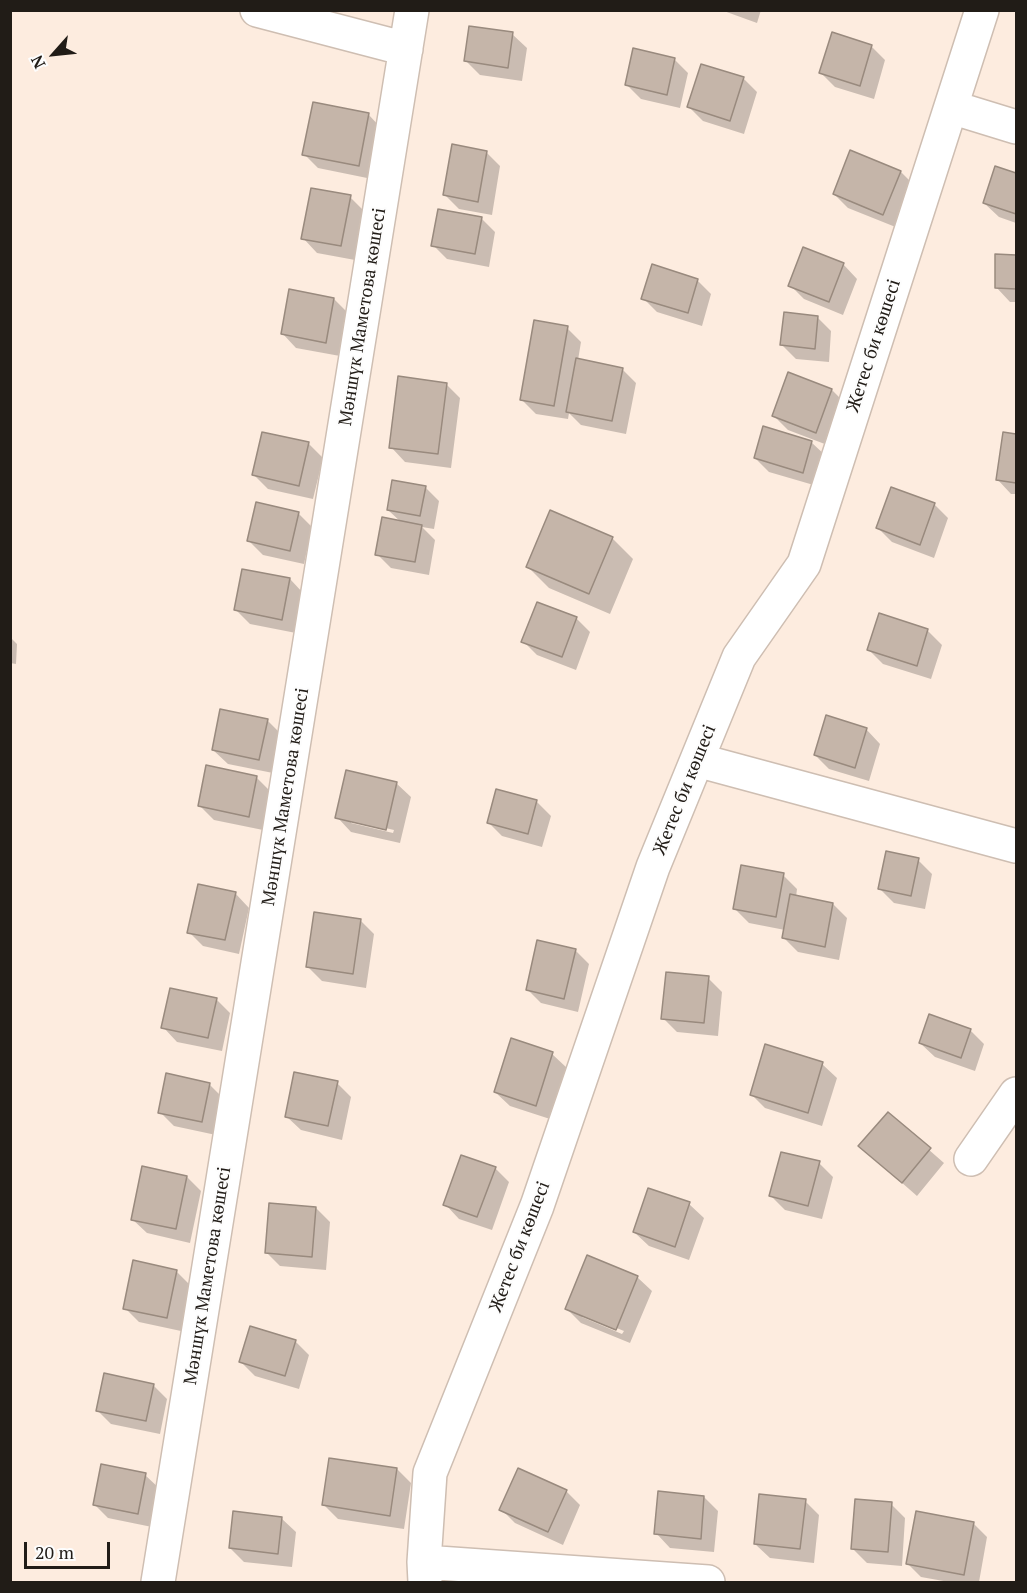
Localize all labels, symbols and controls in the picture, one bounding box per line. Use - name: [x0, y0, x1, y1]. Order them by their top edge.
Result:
- north arrow: [24, 24, 84, 84]
- text: N: [25, 52, 51, 73]
- street label: Мәншүк Маметова көшесі: [335, 207, 391, 427]
- street label: Жетес би көшесі: [842, 277, 906, 415]
- street label: Мәншүк Маметова көшесі: [258, 687, 314, 907]
- street label: Жетес би көшесі: [649, 722, 721, 858]
- street label: Мәншүк Маметова көшесі: [180, 1166, 236, 1386]
- street label: Жетес би көшесі: [485, 1178, 555, 1316]
- scale bar: [27, 1530, 112, 1568]
- text: 20 m: [35, 1540, 74, 1564]

